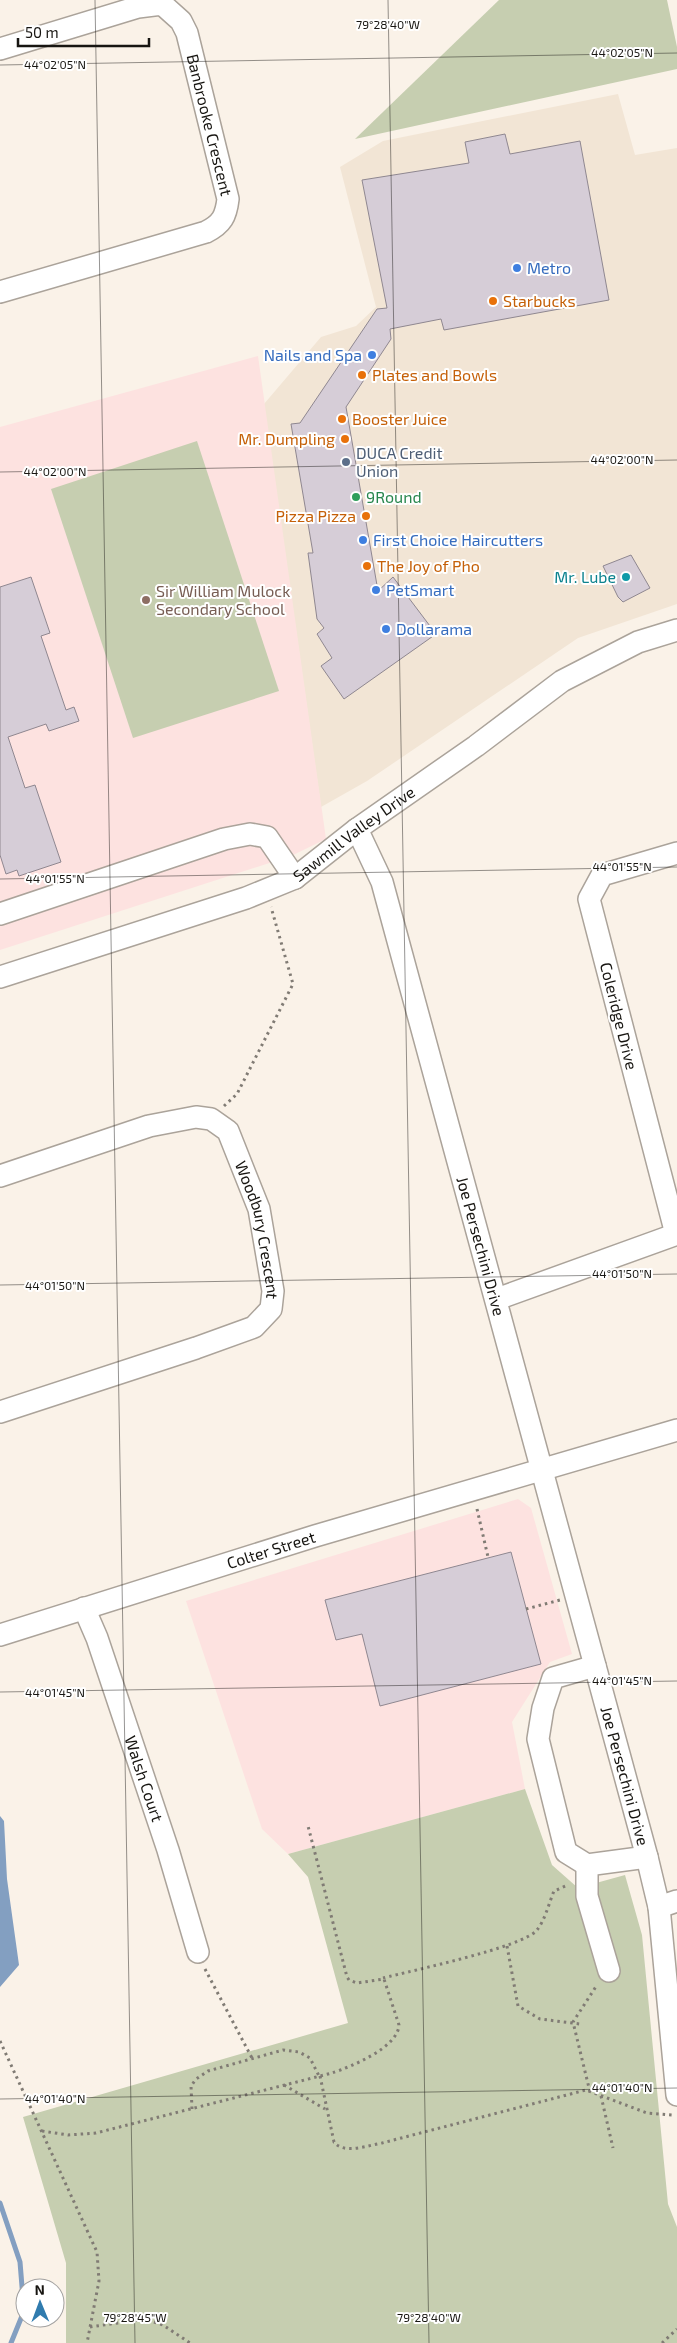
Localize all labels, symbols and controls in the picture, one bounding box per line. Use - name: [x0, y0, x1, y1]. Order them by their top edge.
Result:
- scale bar: [18, 15, 149, 47]
- text: 79°28'40"W: [356, 17, 420, 31]
- text: 50 m: [25, 23, 59, 41]
- text: 44°02'05"N: [591, 45, 653, 59]
- street label: Banbrooke Crescent: [184, 52, 237, 198]
- text: 44°02'05"N: [24, 57, 86, 71]
- place label: Metro: [527, 258, 571, 277]
- marker: Metro: [511, 262, 523, 274]
- place label: Starbucks: [503, 291, 576, 310]
- marker: Starbucks: [487, 295, 499, 307]
- place label: Nails and Spa: [264, 345, 362, 364]
- marker: Nails and Spa: [366, 349, 378, 361]
- place label: Plates and Bowls: [372, 365, 497, 384]
- marker: Plates and Bowls: [356, 369, 368, 381]
- place label: Booster Juice: [352, 409, 447, 428]
- marker: Booster Juice: [336, 413, 348, 425]
- place label: Mr. Dumpling: [238, 429, 335, 448]
- marker: Mr. Dumpling: [339, 433, 351, 445]
- place label: DUCA Credit Union: [356, 443, 443, 480]
- text: 44°02'00"N: [591, 452, 653, 466]
- marker: DUCA Credit Union: [340, 456, 352, 468]
- text: 44°02'00"N: [24, 464, 86, 478]
- place label: 9Round: [366, 487, 422, 506]
- marker: 9Round: [350, 491, 362, 503]
- place label: Pizza Pizza: [275, 506, 356, 525]
- marker: Pizza Pizza: [360, 510, 372, 522]
- place label: First Choice Haircutters: [373, 530, 543, 549]
- marker: First Choice Haircutters: [357, 534, 369, 546]
- place label: The Joy of Pho: [377, 556, 480, 575]
- marker: The Joy of Pho: [361, 560, 373, 572]
- place label: Mr. Lube: [554, 567, 616, 586]
- marker: Mr. Lube: [620, 571, 632, 583]
- place label: PetSmart: [386, 580, 454, 599]
- place label: Sir William Mulock Secondary School: [156, 581, 290, 618]
- marker: PetSmart: [370, 584, 382, 596]
- marker: Sir William Mulock Secondary School: [140, 594, 152, 606]
- place label: Dollarama: [396, 619, 472, 638]
- marker: Dollarama: [380, 623, 392, 635]
- street label: Sawmill Valley Drive: [289, 782, 418, 885]
- text: 44°01'55"N: [592, 859, 652, 873]
- text: 44°01'55"N: [25, 871, 85, 885]
- street label: Coleridge Drive: [597, 960, 642, 1072]
- street label: Woodbury Crescent: [232, 1158, 283, 1300]
- street label: Joe Persechini Drive: [453, 1174, 509, 1318]
- text: 44°01'50"N: [592, 1266, 652, 1280]
- text: 44°01'50"N: [25, 1278, 85, 1292]
- street label: Colter Street: [224, 1527, 317, 1572]
- text: 44°01'45"N: [592, 1673, 652, 1687]
- text: 44°01'45"N: [25, 1685, 85, 1699]
- street label: Joe Persechini Drive: [597, 1704, 653, 1848]
- street label: Walsh Court: [121, 1733, 168, 1824]
- text: 44°01'40"N: [592, 2080, 652, 2094]
- text: 44°01'40"N: [25, 2091, 85, 2105]
- north arrow: [15, 2278, 65, 2328]
- text: N: [35, 2281, 45, 2298]
- text: 79°28'45"W: [103, 2310, 167, 2324]
- text: 79°28'40"W: [397, 2310, 461, 2324]

